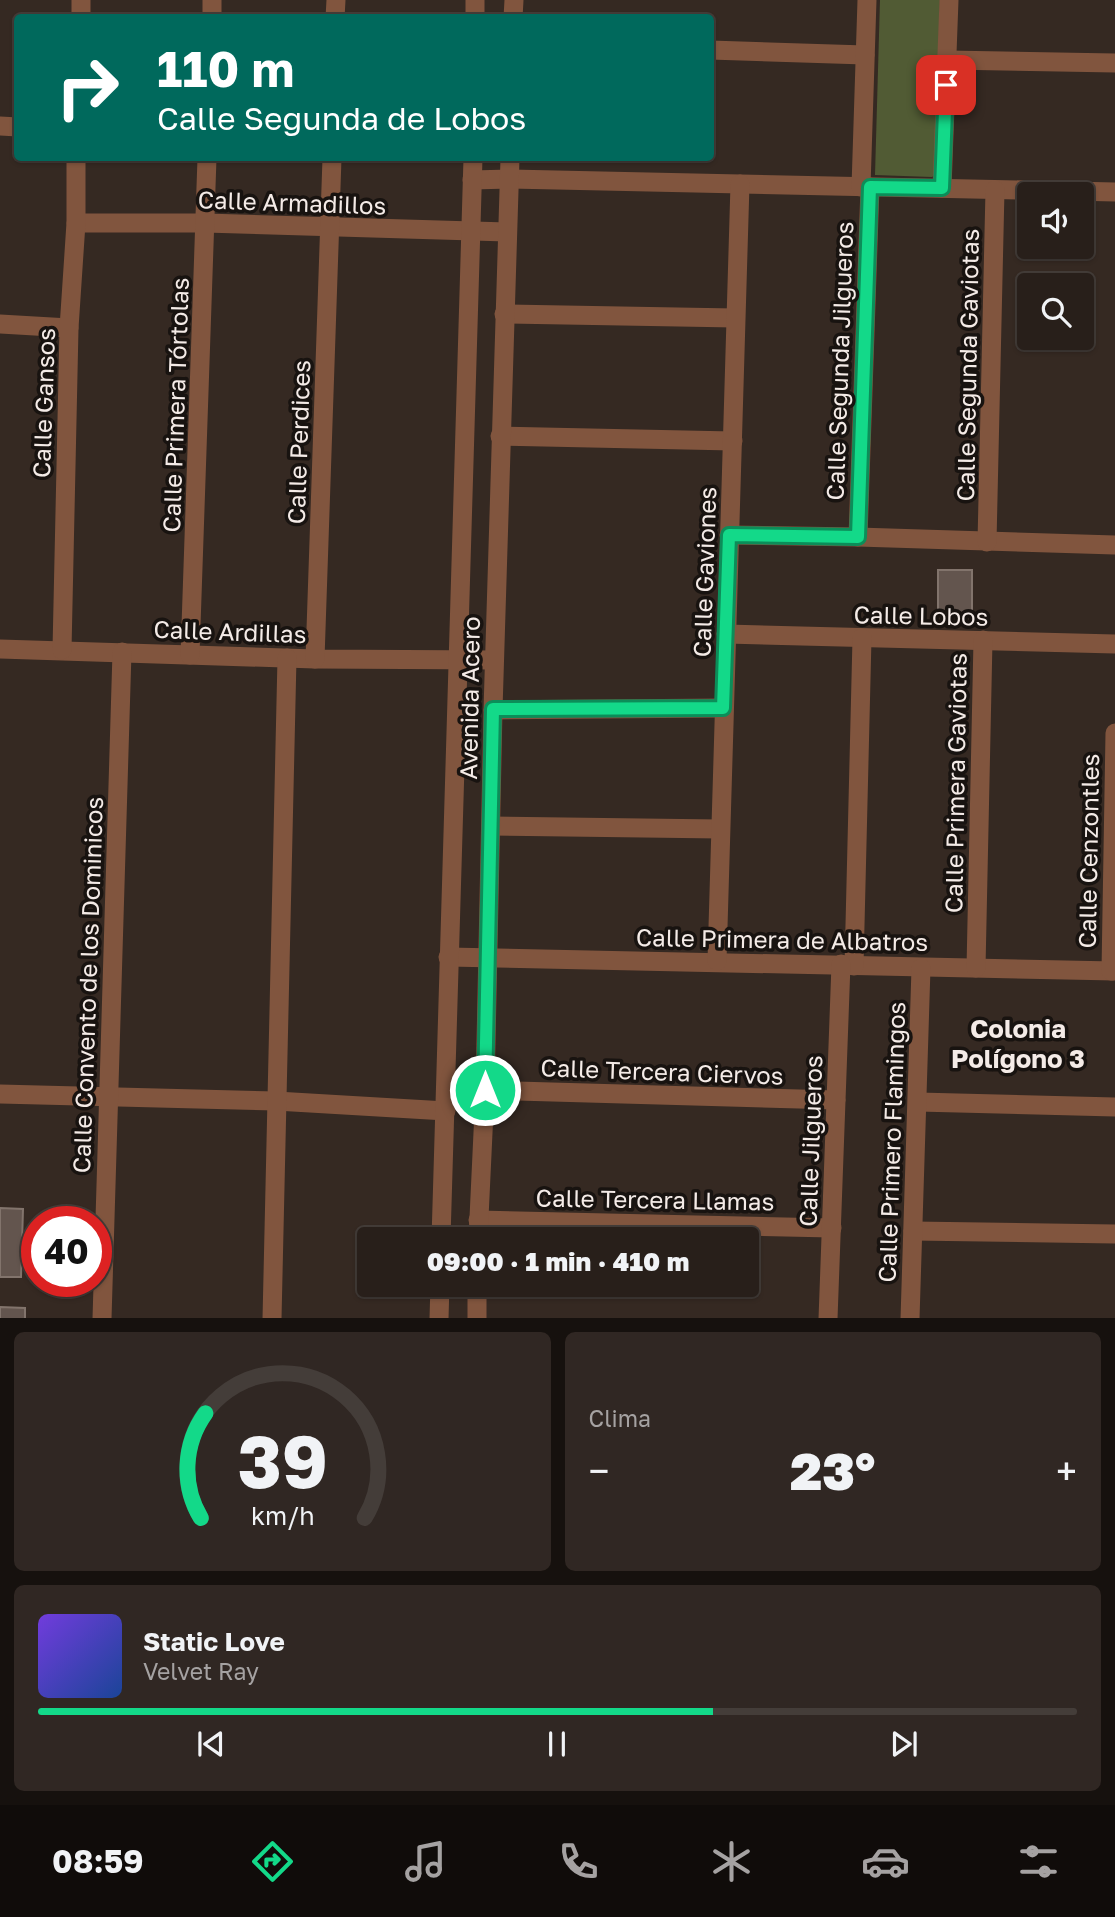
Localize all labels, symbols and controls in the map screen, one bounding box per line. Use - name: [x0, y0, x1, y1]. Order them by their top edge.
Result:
- text: 110 m: [157, 39, 294, 98]
- icon: right: [42, 42, 133, 133]
- pin: [916, 55, 976, 115]
- icon: arrive: [927, 66, 965, 104]
- text: Calle Segunda de Lobos: [157, 99, 526, 137]
- map controls: [1017, 182, 1094, 350]
- button: sound: [1017, 182, 1094, 259]
- street label: Calle Armadillos: [197, 184, 387, 220]
- street label: Calle Segunda Jilgueros: [820, 221, 858, 501]
- street label: Calle Segunda Gaviotas: [950, 228, 984, 502]
- button: search: [1017, 273, 1094, 350]
- street label: Calle Primera Tórtolas: [156, 277, 194, 533]
- street label: Calle Gansos: [26, 328, 60, 478]
- street label: Calle Perdices: [281, 359, 315, 525]
- street label: Calle Gaviones: [687, 486, 721, 658]
- street label: Calle Lobos: [853, 599, 989, 631]
- street label: Calle Ardillas: [153, 614, 307, 648]
- street label: Avenida Acero: [453, 616, 485, 780]
- street label: Calle Primera Gaviotas: [938, 653, 972, 913]
- street label: Calle Cenzontles: [1072, 753, 1104, 949]
- street label: Calle Convento de los Dominicos: [66, 796, 108, 1174]
- street label: Calle Primera de Albatros: [636, 922, 928, 956]
- street label: Calle Primero Flamingos: [872, 1001, 910, 1283]
- district label: Colonia Polígono 3: [951, 1013, 1085, 1074]
- street label: Calle Tercera Ciervos: [540, 1052, 784, 1090]
- position arrow: [448, 1053, 522, 1127]
- street label: Calle Jilgueros: [793, 1055, 827, 1227]
- street label: Calle Tercera Llamas: [535, 1182, 775, 1216]
- speed limit sign: 40: [21, 1206, 112, 1297]
- text: 09:00 · 1 min · 410 m: [427, 1246, 689, 1277]
- text: Clima: [589, 1404, 651, 1432]
- text: 39: [237, 1417, 328, 1504]
- text: 23°: [790, 1439, 875, 1501]
- text: −: [589, 1448, 609, 1493]
- text: +: [1056, 1448, 1077, 1493]
- text: km/h: [250, 1499, 314, 1530]
- text: Static Love: [143, 1626, 285, 1657]
- text: Velvet Ray: [143, 1657, 259, 1685]
- icon: previous: [192, 1725, 230, 1763]
- icon: pause: [538, 1725, 576, 1763]
- icon: next: [885, 1725, 923, 1763]
- icon: directions: [248, 1837, 297, 1886]
- icon: music: [401, 1837, 450, 1886]
- icon: phone: [554, 1837, 603, 1886]
- icon: climate: [707, 1837, 756, 1886]
- icon: car: [861, 1837, 910, 1886]
- icon: filters: [1014, 1837, 1063, 1886]
- text: 08:59: [52, 1842, 143, 1880]

